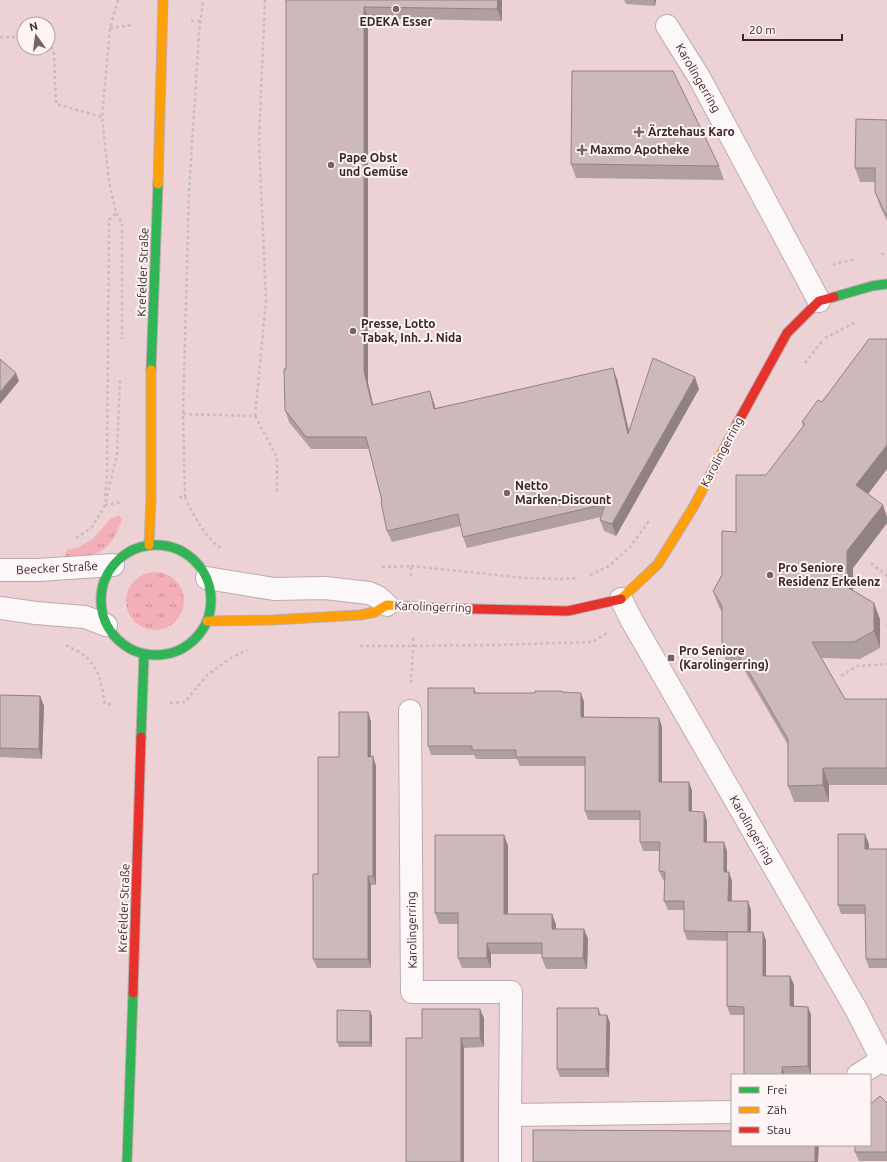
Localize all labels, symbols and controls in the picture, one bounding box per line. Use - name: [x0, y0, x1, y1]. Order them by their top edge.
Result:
- marker: EDEKA Esser: [391, 4, 401, 14]
- place label: EDEKA Esser: [360, 15, 433, 28]
- north arrow: [16, 16, 56, 56]
- scale bar: [743, 16, 842, 42]
- text: N: [28, 19, 39, 33]
- text: 20 m: [749, 23, 776, 36]
- street label: Karolingerring: [673, 41, 723, 114]
- place label: Ärztehaus Karo: [648, 124, 735, 138]
- marker: Ärztehaus Karo: [633, 126, 645, 138]
- place label: Maxmo Apotheke: [590, 143, 689, 156]
- marker: Maxmo Apotheke: [577, 145, 587, 155]
- place label: Pape Obst und Gemüse: [339, 151, 408, 178]
- marker: Pape Obst und Gemüse: [326, 160, 336, 170]
- street label: Krefelder Straße: [134, 227, 151, 317]
- place label: Presse, Lotto Tabak, Inh. J. Nida: [361, 317, 462, 344]
- marker: Presse, Lotto Tabak, Inh. J. Nida: [348, 326, 358, 336]
- street label: Karolingerring: [698, 415, 745, 489]
- place label: Netto Marken-Discount: [515, 479, 611, 506]
- marker: Netto Marken-Discount: [502, 488, 512, 498]
- street label: Beecker Straße: [16, 559, 98, 576]
- place label: Pro Seniore Residenz Erkelenz: [778, 561, 880, 588]
- marker: Pro Seniore Residenz Erkelenz: [765, 570, 775, 580]
- street label: Karolingerring: [394, 599, 472, 614]
- place label: Pro Seniore (Karolingerring): [679, 644, 769, 672]
- marker: Pro Seniore (Karolingerring): [666, 653, 676, 663]
- street label: Karolingerring: [727, 793, 777, 866]
- street label: Krefelder Straße: [115, 863, 132, 953]
- street label: Karolingerring: [404, 891, 419, 969]
- legend: [731, 1074, 871, 1146]
- text: Frei: [767, 1083, 787, 1096]
- text: Zäh: [767, 1103, 787, 1116]
- text: Stau: [767, 1123, 791, 1136]

